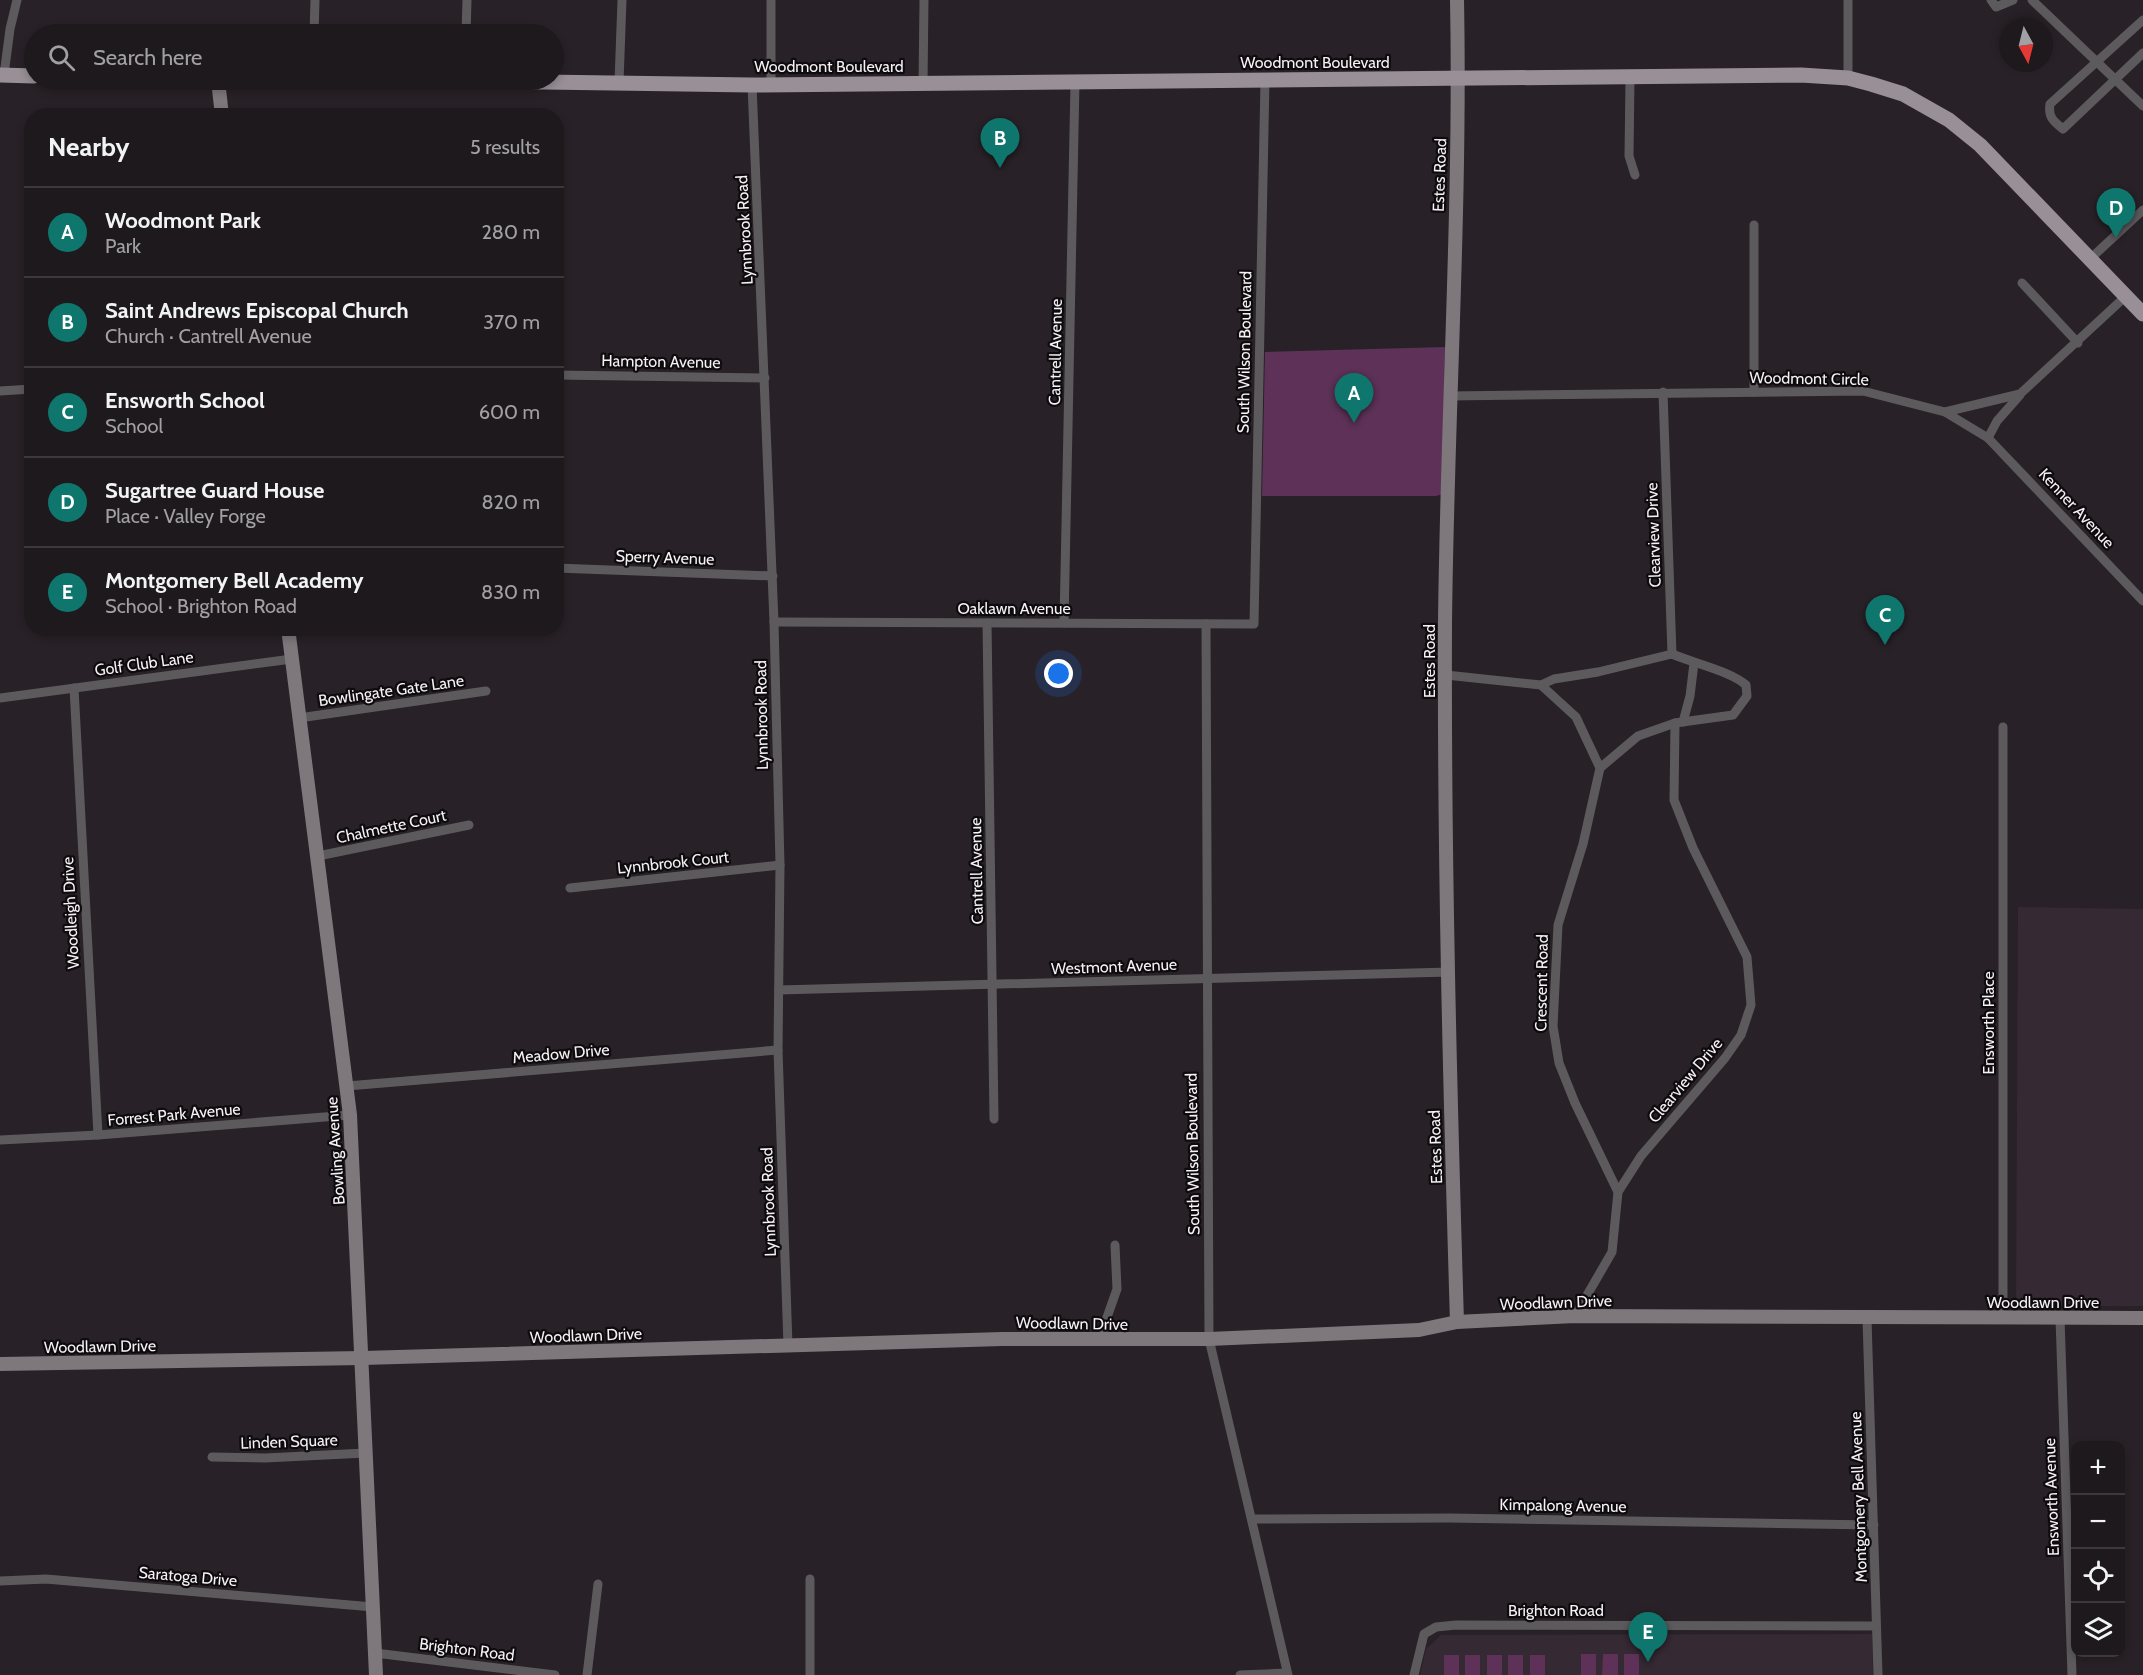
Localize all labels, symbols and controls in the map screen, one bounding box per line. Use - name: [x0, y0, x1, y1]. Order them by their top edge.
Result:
- north arrow: [1999, 18, 2053, 72]
- search box: [24, 24, 564, 90]
- icon: search: [45, 41, 78, 74]
- text: Search here: [93, 44, 202, 71]
- street label: Woodmont Boulevard: [1240, 53, 1390, 72]
- street label: Woodmont Boulevard: [754, 57, 904, 76]
- pin: B: [980, 118, 1020, 168]
- text: Nearby: [48, 131, 129, 163]
- text: 5 results: [470, 135, 540, 159]
- street label: Estes Road: [1429, 138, 1450, 212]
- street label: Lynnbrook Road: [732, 175, 757, 285]
- pin: D: [2096, 188, 2136, 238]
- text: Woodmont Park: [105, 207, 261, 234]
- text: A: [61, 220, 74, 244]
- text: 280 m: [481, 220, 540, 244]
- text: Park: [105, 234, 141, 258]
- street label: South Wilson Boulevard: [1234, 271, 1255, 433]
- text: Saint Andrews Episcopal Church: [105, 297, 409, 324]
- street label: Cantrell Avenue: [1045, 299, 1066, 406]
- text: B: [61, 310, 74, 334]
- text: 370 m: [483, 310, 540, 334]
- text: Church · Cantrell Avenue: [105, 324, 312, 348]
- street label: Hampton Avenue: [601, 351, 721, 372]
- street label: Woodmont Circle: [1749, 368, 1869, 389]
- pin: A: [1334, 374, 1374, 423]
- text: Ensworth School: [105, 387, 265, 414]
- text: C: [61, 400, 74, 424]
- text: 600 m: [479, 400, 540, 424]
- text: School: [105, 414, 163, 438]
- street label: Kenner Avenue: [2035, 464, 2118, 552]
- text: Sugartree Guard House: [105, 477, 324, 504]
- street label: Clearview Drive: [1642, 482, 1665, 588]
- text: D: [60, 490, 75, 514]
- text: 820 m: [481, 490, 540, 514]
- text: Place · Valley Forge: [105, 504, 266, 528]
- street label: Sperry Avenue: [615, 546, 715, 569]
- text: Montgomery Bell Academy: [105, 567, 364, 594]
- text: E: [62, 580, 73, 604]
- text: 830 m: [481, 580, 540, 604]
- text: School · Brighton Road: [105, 594, 297, 618]
- pin: C: [1866, 596, 1904, 645]
- street label: Oaklawn Avenue: [957, 599, 1071, 618]
- street label: Estes Road: [1420, 624, 1439, 698]
- street label: Golf Club Lane: [93, 647, 195, 680]
- your location: [1044, 659, 1073, 688]
- street label: Lynnbrook Road: [751, 660, 772, 770]
- street label: Bowlingate Gate Lane: [317, 671, 465, 710]
- street label: Chalmette Court: [334, 805, 448, 847]
- street label: Cantrell Avenue: [966, 817, 987, 924]
- street label: Lynnbrook Court: [616, 847, 730, 878]
- street label: Woodleigh Drive: [58, 856, 83, 970]
- street label: Crescent Road: [1531, 934, 1552, 1032]
- street label: Westmont Avenue: [1051, 955, 1177, 978]
- street label: Ensworth Place: [1979, 971, 1998, 1075]
- street label: Clearview Drive: [1644, 1034, 1726, 1127]
- street label: Meadow Drive: [512, 1040, 610, 1067]
- street label: South Wilson Boulevard: [1182, 1073, 1203, 1235]
- street label: Bowling Avenue: [322, 1096, 349, 1206]
- street label: Forrest Park Avenue: [107, 1099, 241, 1130]
- street label: Estes Road: [1425, 1110, 1446, 1184]
- street label: Lynnbrook Road: [757, 1147, 780, 1257]
- street label: Woodlawn Drive: [1500, 1291, 1612, 1314]
- street label: Woodlawn Drive: [1987, 1293, 2099, 1312]
- street label: Woodlawn Drive: [1016, 1313, 1128, 1334]
- street label: Woodlawn Drive: [530, 1324, 642, 1347]
- street label: Woodlawn Drive: [44, 1336, 156, 1357]
- street label: Montgomery Bell Avenue: [1846, 1411, 1871, 1583]
- street label: Linden Square: [240, 1430, 338, 1453]
- street label: Ensworth Avenue: [2040, 1438, 2063, 1556]
- map controls: [2071, 1441, 2125, 1657]
- button: +: [2071, 1441, 2125, 1495]
- street label: Kimpalong Avenue: [1499, 1495, 1627, 1516]
- button: −: [2071, 1495, 2125, 1549]
- button: locate: [2071, 1549, 2125, 1603]
- street label: Saratoga Drive: [138, 1563, 238, 1590]
- street label: Brighton Road: [1508, 1601, 1604, 1620]
- button: layers: [2071, 1603, 2125, 1657]
- pin: E: [1628, 1612, 1668, 1662]
- street label: Brighton Road: [418, 1634, 516, 1665]

